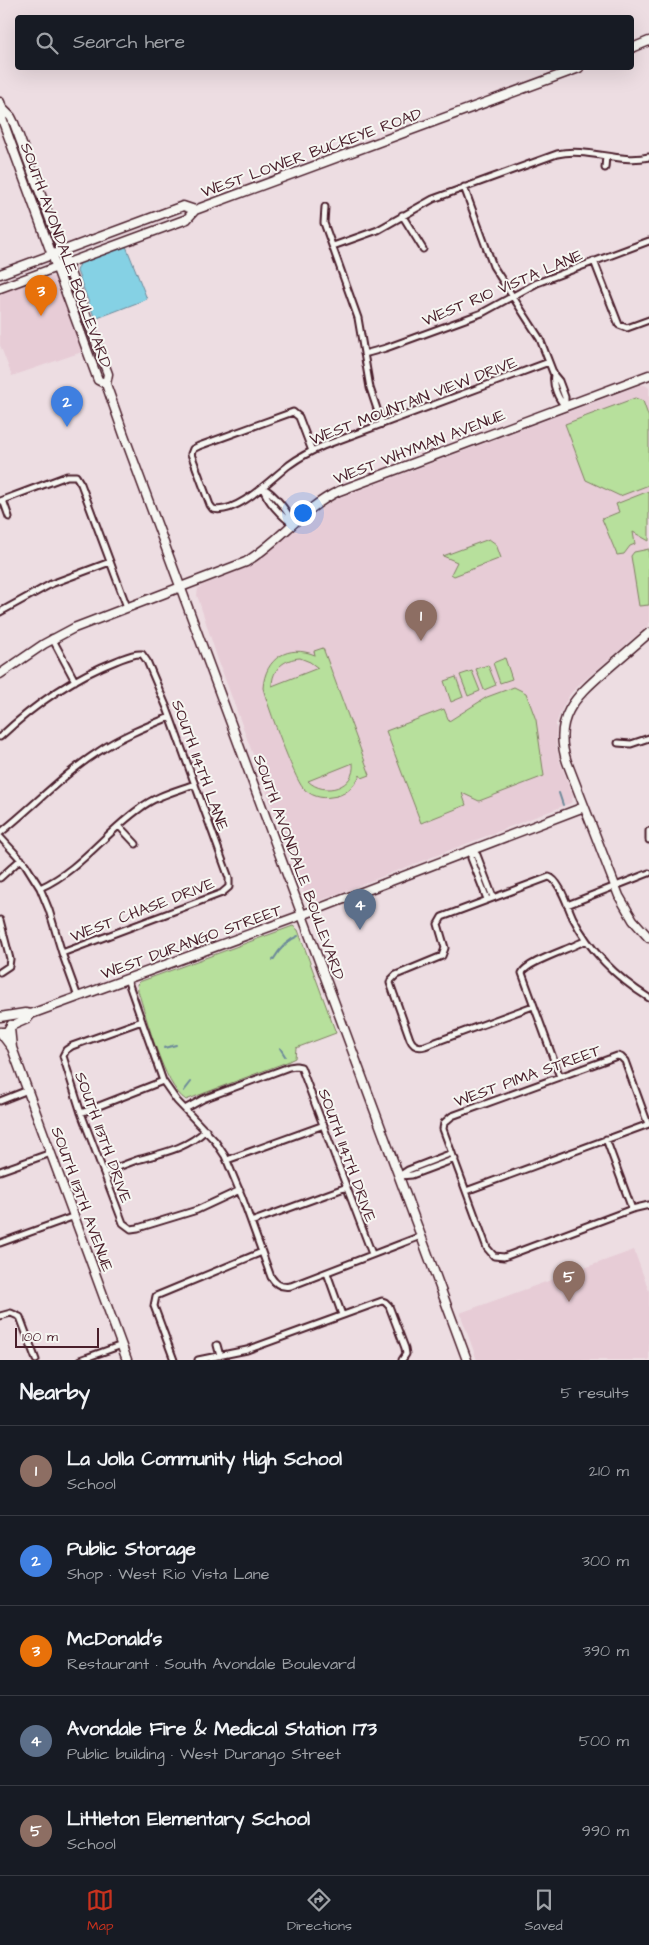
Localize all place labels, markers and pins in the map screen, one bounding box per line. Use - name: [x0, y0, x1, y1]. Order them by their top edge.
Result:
- pin: 3: [25, 275, 57, 316]
- pin: 2: [51, 386, 83, 427]
- pin: 1: [405, 600, 437, 641]
- pin: 4: [344, 889, 376, 930]
- pin: 5: [553, 1261, 585, 1302]

